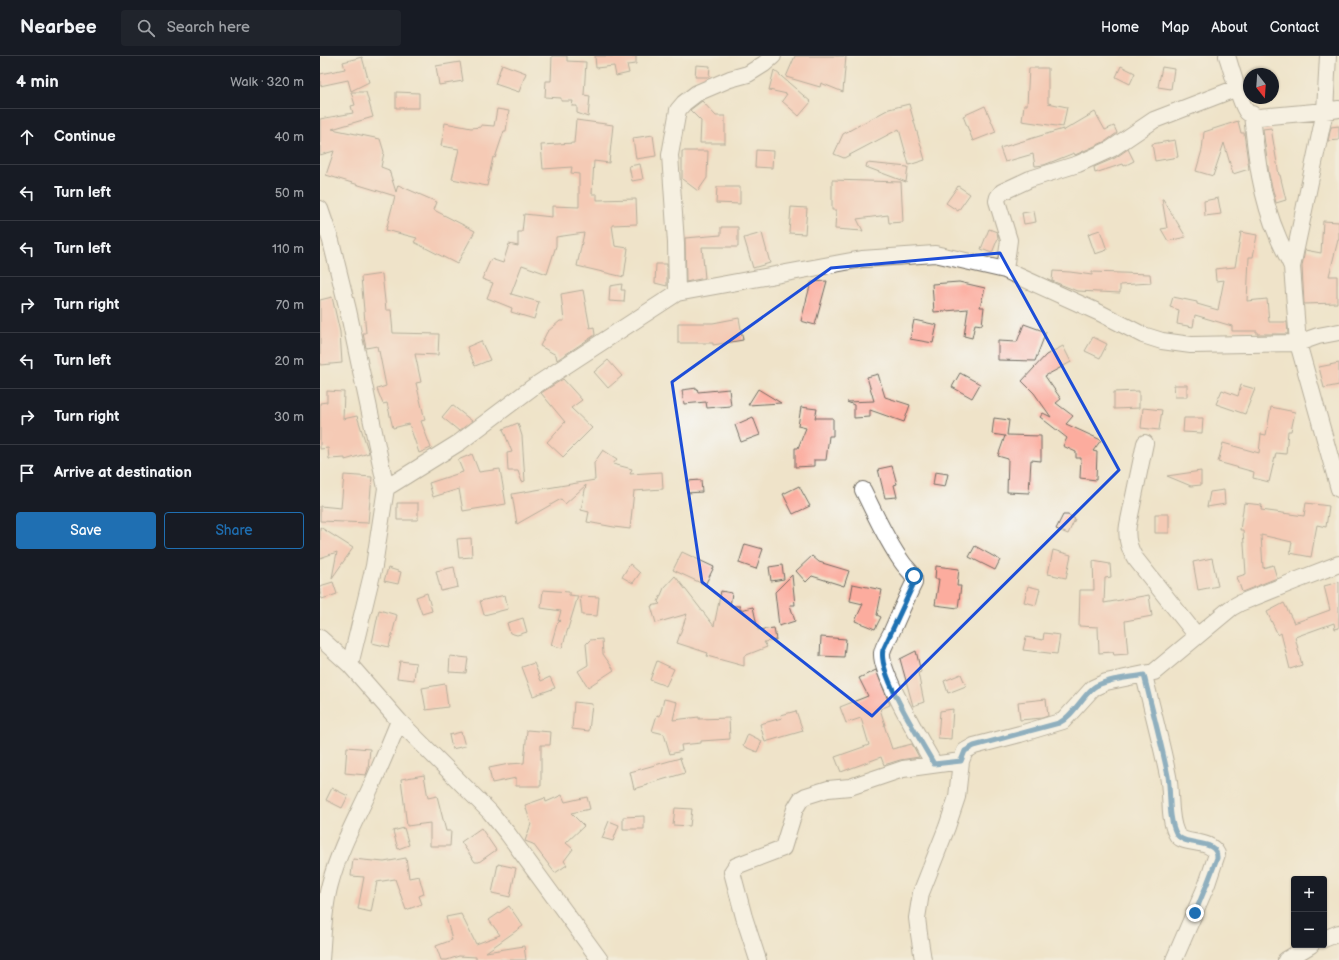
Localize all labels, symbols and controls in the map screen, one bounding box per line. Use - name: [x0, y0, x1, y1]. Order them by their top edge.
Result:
- search box: [121, 10, 401, 46]
- text: Nearbee: [20, 16, 97, 39]
- icon: search: [135, 17, 157, 39]
- text: Search here: [167, 18, 250, 37]
- text: Home: [1101, 19, 1139, 36]
- text: Map: [1161, 19, 1189, 36]
- text: About: [1211, 19, 1248, 36]
- text: Contact: [1270, 19, 1319, 36]
- north arrow: [1243, 68, 1279, 104]
- text: 4 min: [16, 72, 59, 92]
- text: Walk · 320 m: [230, 74, 304, 90]
- icon: ahead: [16, 126, 38, 148]
- text: Continue: [54, 127, 116, 146]
- text: 40 m: [274, 129, 304, 145]
- icon: left: [16, 182, 38, 204]
- text: Turn left: [54, 183, 111, 202]
- text: 50 m: [275, 185, 304, 201]
- icon: left: [16, 238, 38, 260]
- text: Turn left: [54, 239, 111, 258]
- text: 110 m: [272, 241, 304, 257]
- icon: right: [16, 294, 38, 316]
- text: Turn right: [54, 295, 119, 314]
- text: 70 m: [276, 297, 304, 313]
- icon: left: [16, 350, 38, 372]
- text: Turn left: [54, 351, 111, 370]
- text: 20 m: [274, 353, 304, 369]
- icon: right: [16, 406, 38, 428]
- text: Turn right: [54, 407, 119, 426]
- text: 30 m: [274, 409, 304, 425]
- icon: arrive: [16, 462, 38, 484]
- text: Arrive at destination: [54, 463, 192, 482]
- button: Save: [16, 512, 156, 549]
- button: Share: [164, 512, 304, 549]
- route start: [905, 567, 923, 585]
- map controls: [1291, 876, 1327, 948]
- button: +: [1291, 876, 1327, 912]
- route end: [1186, 904, 1204, 922]
- button: −: [1291, 912, 1327, 948]

